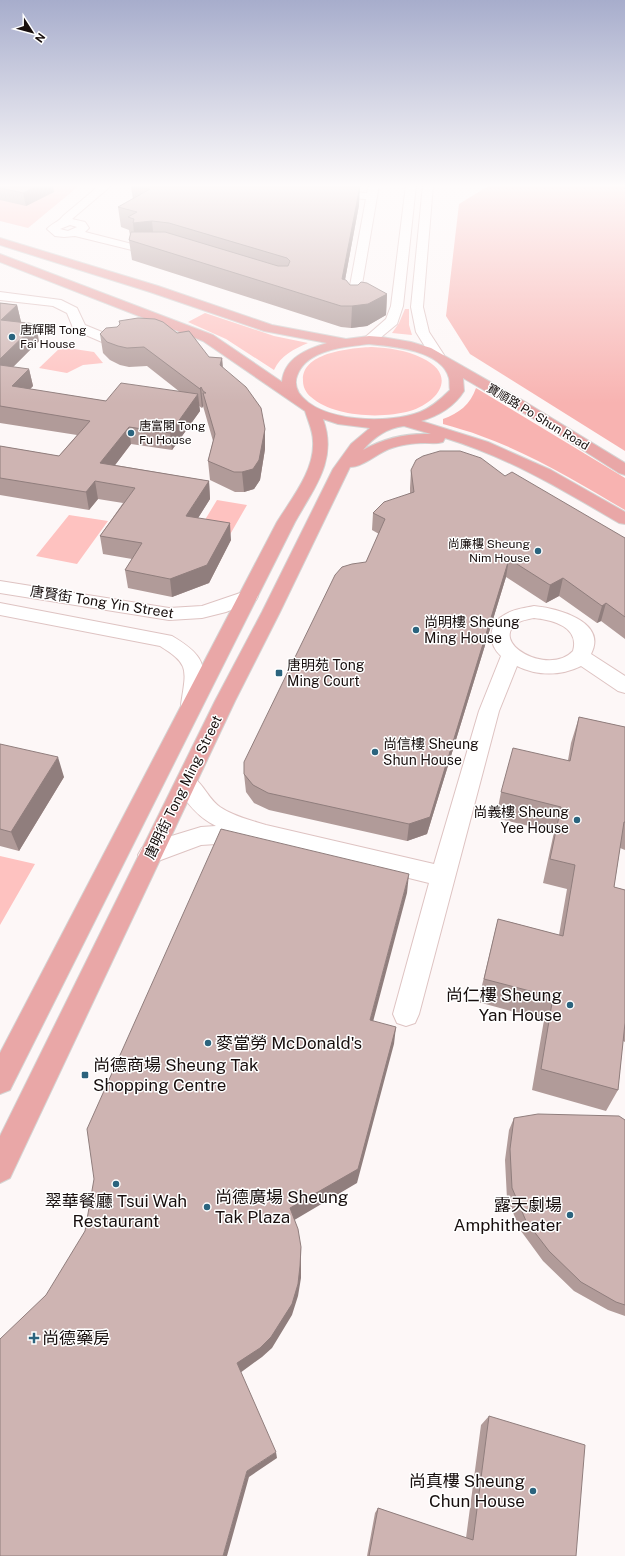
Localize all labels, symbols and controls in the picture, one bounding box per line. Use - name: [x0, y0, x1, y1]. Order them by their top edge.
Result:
- north arrow: [12, 12, 52, 52]
- text: N: [33, 31, 47, 45]
- place label: 唐輝閣 Tong Fai House: [20, 323, 86, 351]
- marker: 唐輝閣 Tong Fai House: [7, 332, 17, 342]
- street label: 寶順路 Po Shun Road: [485, 381, 591, 453]
- place label: 唐富閣 Tong Fu House: [139, 419, 205, 447]
- marker: 唐富閣 Tong Fu House: [126, 428, 136, 438]
- place label: 尚廉樓 Sheung Nim House: [448, 537, 530, 565]
- marker: 尚廉樓 Sheung Nim House: [533, 546, 543, 556]
- street label: 唐賢街 Tong Yin Street: [29, 583, 175, 621]
- place label: 尚明樓 Sheung Ming House: [424, 614, 520, 646]
- marker: 尚明樓 Sheung Ming House: [411, 625, 421, 635]
- place label: 唐明苑 Tong Ming Court: [287, 657, 365, 689]
- marker: 唐明苑 Tong Ming Court: [274, 668, 284, 678]
- street label: 唐明街 Tong Ming Street: [141, 713, 225, 861]
- place label: 尚信樓 Sheung Shun House: [383, 736, 479, 768]
- marker: 尚信樓 Sheung Shun House: [370, 747, 380, 757]
- place label: 尚義樓 Sheung Yee House: [473, 804, 569, 836]
- marker: 尚義樓 Sheung Yee House: [572, 815, 582, 825]
- place label: 尚仁樓 Sheung Yan House: [446, 985, 562, 1025]
- marker: 尚仁樓 Sheung Yan House: [565, 1000, 575, 1010]
- place label: 麥當勞 McDonald's: [216, 1033, 362, 1053]
- marker: 麥當勞 McDonald's: [203, 1038, 213, 1048]
- place label: 尚德商場 Sheung Tak Shopping Centre: [93, 1055, 259, 1095]
- marker: 尚德商場 Sheung Tak Shopping Centre: [80, 1070, 90, 1080]
- marker: 翠華餐廳 Tsui Wah Restaurant: [111, 1179, 121, 1189]
- place label: 尚德廣場 Sheung Tak Plaza: [215, 1187, 348, 1227]
- place label: 翠華餐廳 Tsui Wah Restaurant: [45, 1191, 187, 1231]
- place label: 露天劇場 Amphitheater: [453, 1195, 562, 1235]
- marker: 尚德廣場 Sheung Tak Plaza: [202, 1202, 212, 1212]
- marker: 露天劇場 Amphitheater: [565, 1210, 575, 1220]
- place label: 尚德藥房: [42, 1328, 110, 1348]
- marker: 尚德藥房: [29, 1333, 39, 1343]
- place label: 尚真樓 Sheung Chun House: [409, 1471, 525, 1511]
- marker: 尚真樓 Sheung Chun House: [528, 1486, 538, 1496]

